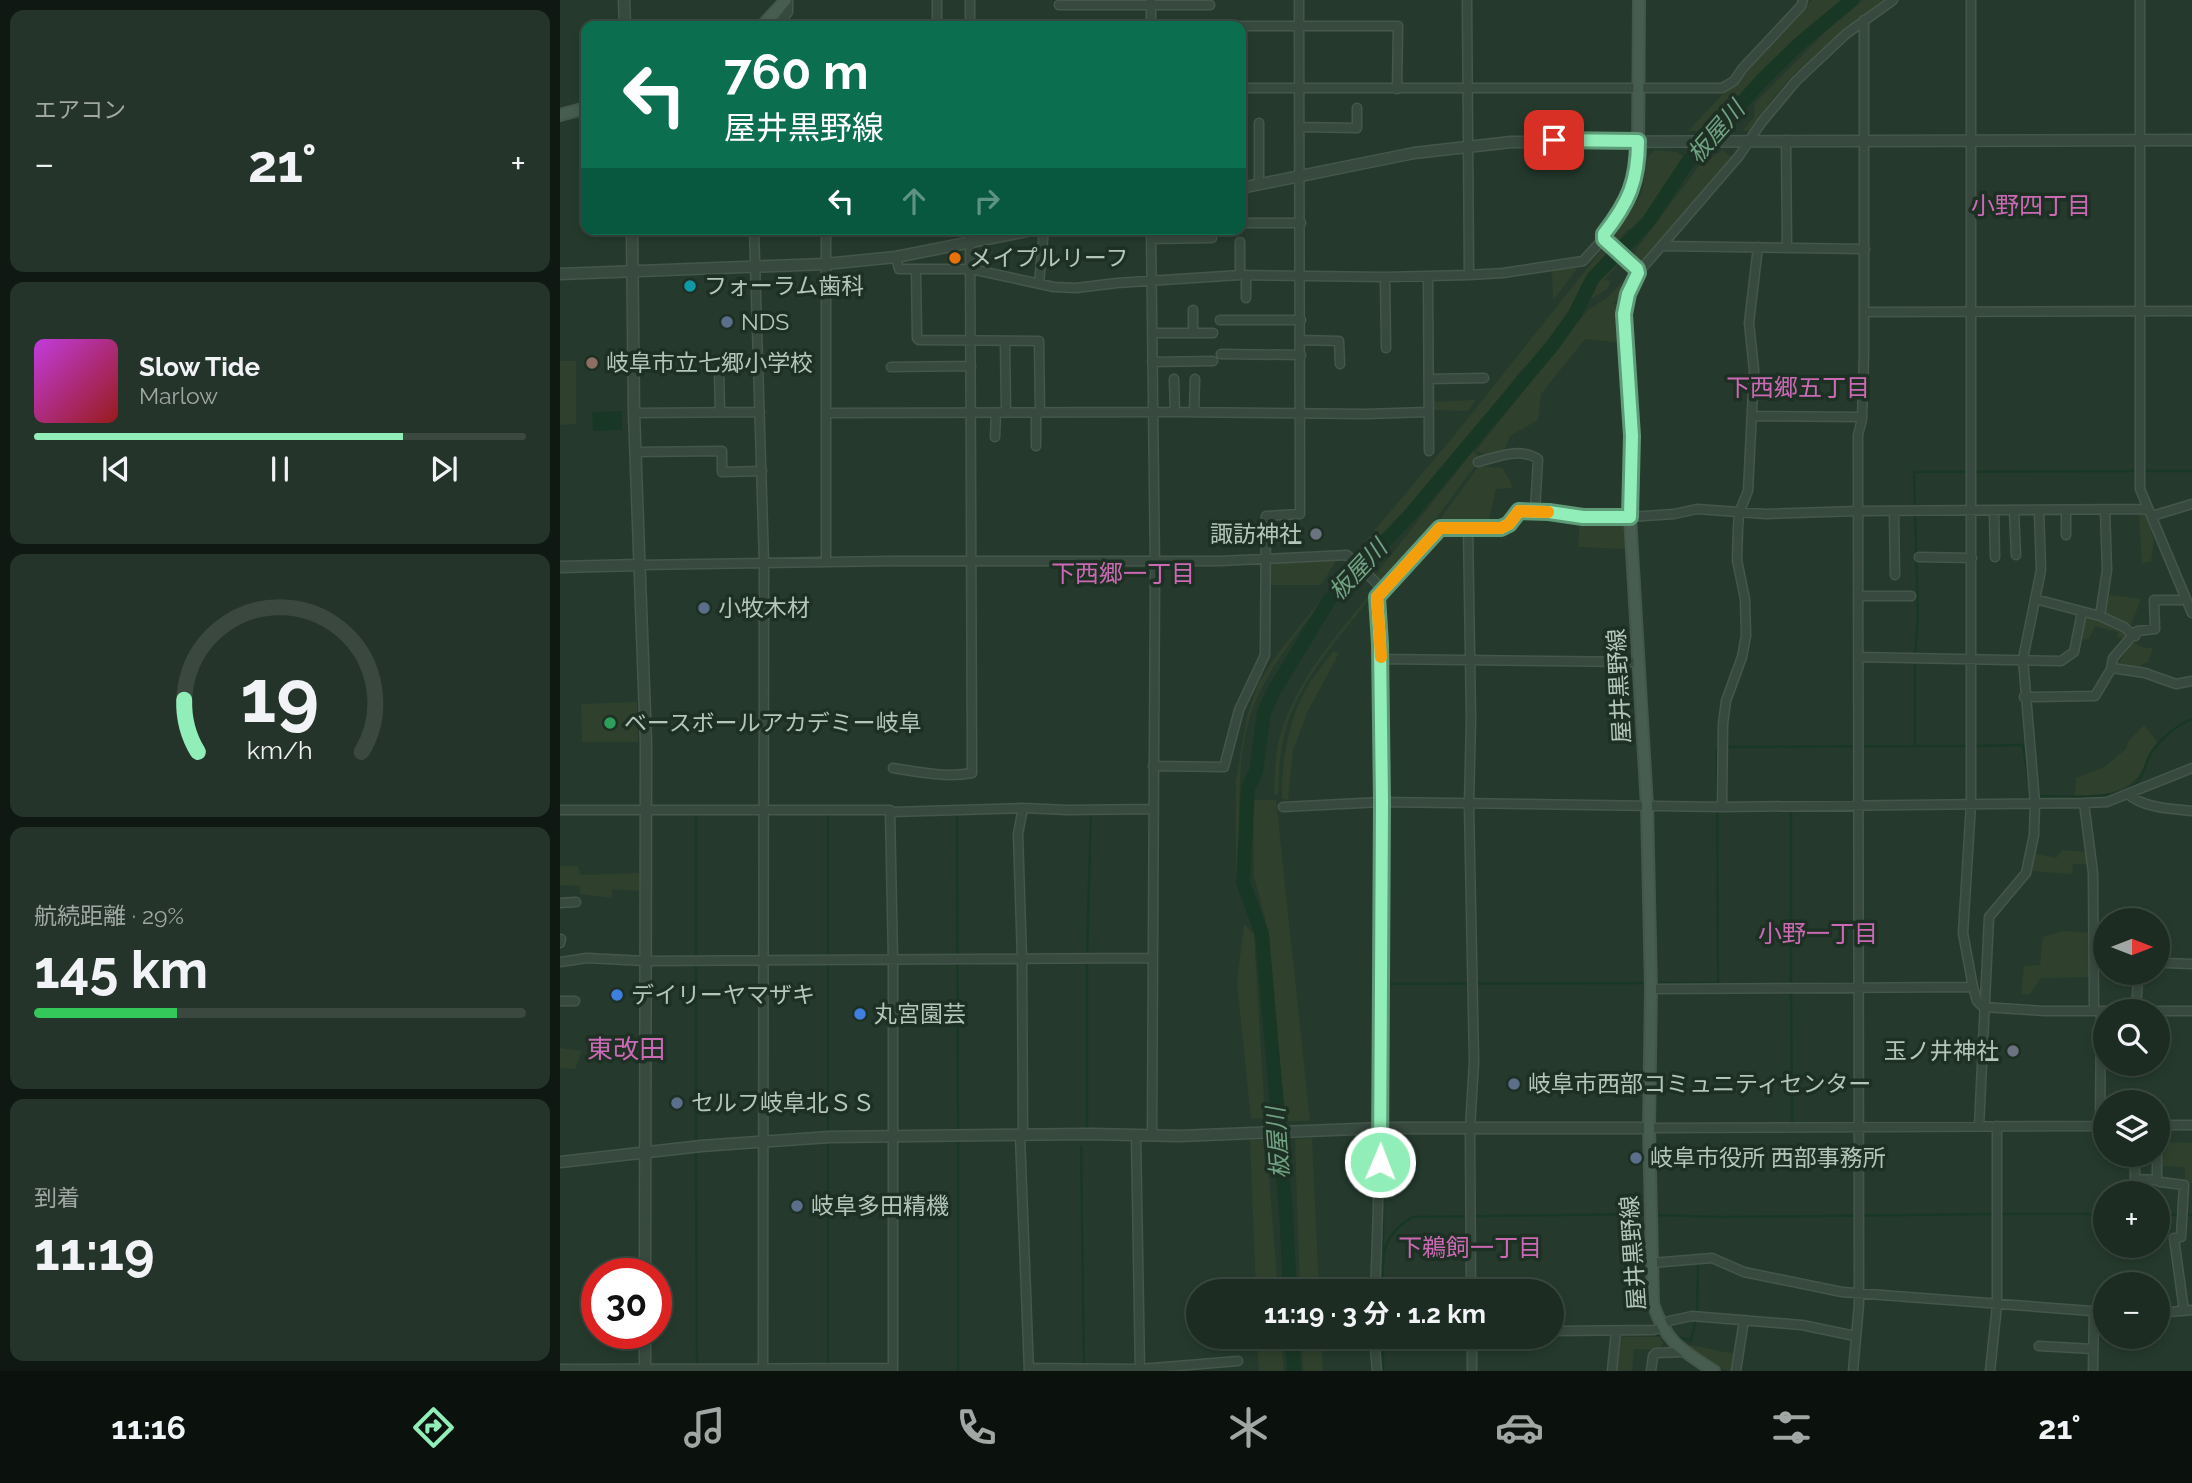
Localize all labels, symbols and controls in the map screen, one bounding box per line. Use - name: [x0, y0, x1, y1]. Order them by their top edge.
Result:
- text: 760 m: [724, 43, 869, 100]
- icon: left: [609, 49, 700, 140]
- water label: 板屋川: [1681, 93, 1752, 168]
- text: エアコン: [34, 96, 126, 123]
- text: 屋井黒野線: [724, 109, 884, 146]
- pin: [1524, 110, 1584, 170]
- icon: arrive: [1535, 121, 1573, 159]
- text: 21°: [248, 133, 317, 194]
- text: −: [34, 141, 54, 186]
- text: +: [510, 141, 526, 186]
- icon: left: [822, 182, 860, 220]
- icon: ahead: [895, 182, 933, 220]
- icon: right: [968, 182, 1006, 220]
- district label: 小野四丁目: [1971, 191, 2091, 220]
- place label: メイプルリーフ: [969, 244, 1129, 271]
- marker: メイプルリーフ: [947, 250, 963, 266]
- place label: フォーラム歯科: [704, 272, 864, 299]
- marker: フォーラム歯科: [682, 278, 698, 294]
- place label: NDS: [741, 308, 789, 335]
- marker: NDS: [719, 314, 735, 330]
- place label: 岐阜市立七郷小学校: [606, 349, 813, 376]
- text: Slow Tide: [139, 352, 260, 382]
- marker: 岐阜市立七郷小学校: [584, 355, 600, 371]
- district label: 下西郷五丁目: [1726, 373, 1870, 402]
- text: Marlow: [139, 382, 218, 409]
- icon: previous: [97, 450, 135, 488]
- icon: pause: [261, 450, 299, 488]
- icon: next: [425, 450, 463, 488]
- place label: 諏訪神社: [1210, 520, 1302, 547]
- marker: 諏訪神社: [1308, 526, 1324, 542]
- water label: 板屋川: [1322, 531, 1395, 606]
- district label: 下西郷一丁目: [1051, 559, 1195, 588]
- place label: 小牧木材: [718, 594, 810, 621]
- marker: 小牧木材: [696, 600, 712, 616]
- street label: 屋井黒野線: [1602, 628, 1635, 744]
- text: 19: [241, 654, 319, 739]
- place label: ベースボールアカデミー岐阜: [624, 709, 922, 736]
- marker: ベースボールアカデミー岐阜: [602, 715, 618, 731]
- text: km/h: [247, 734, 313, 764]
- text: 航続距離 · 29%: [34, 902, 184, 929]
- north arrow: [2093, 908, 2170, 985]
- map controls: [2093, 908, 2170, 1349]
- district label: 小野一丁目: [1758, 919, 1878, 948]
- text: 145 km: [34, 939, 208, 1000]
- place label: デイリーヤマザキ: [631, 981, 815, 1008]
- marker: デイリーヤマザキ: [609, 987, 625, 1003]
- button: search: [2093, 999, 2170, 1076]
- place label: 丸宮園芸: [874, 1000, 966, 1027]
- marker: 丸宮園芸: [852, 1006, 868, 1022]
- district label: 東改田: [587, 1034, 665, 1064]
- place label: 玉ノ井神社: [1884, 1037, 1999, 1064]
- marker: 玉ノ井神社: [2005, 1043, 2021, 1059]
- place label: 岐阜市西部コミュニティセンター: [1528, 1070, 1872, 1097]
- marker: 岐阜市西部コミュニティセンター: [1506, 1076, 1522, 1092]
- place label: セルフ岐阜北ＳＳ: [691, 1089, 875, 1116]
- button: layers: [2093, 1090, 2170, 1167]
- marker: セルフ岐阜北ＳＳ: [669, 1095, 685, 1111]
- water label: 板屋川: [1260, 1103, 1294, 1180]
- position arrow: [1343, 1125, 1417, 1199]
- place label: 岐阜市役所 西部事務所: [1650, 1144, 1886, 1171]
- marker: 岐阜市役所 西部事務所: [1628, 1150, 1644, 1166]
- button: +: [2093, 1181, 2170, 1258]
- text: 到着: [34, 1184, 80, 1211]
- place label: 岐阜多田精機: [811, 1192, 949, 1219]
- street label: 屋井黒野線: [1615, 1195, 1650, 1311]
- marker: 岐阜多田精機: [789, 1198, 805, 1214]
- text: 11:19: [34, 1221, 155, 1282]
- district label: 下鵜飼一丁目: [1398, 1233, 1542, 1262]
- speed limit sign: 30: [581, 1258, 672, 1349]
- button: −: [2093, 1272, 2170, 1349]
- text: 11:19 · 3 分 · 1.2 km: [1264, 1299, 1486, 1329]
- icon: directions: [409, 1403, 458, 1452]
- icon: music: [680, 1403, 729, 1452]
- icon: phone: [952, 1403, 1001, 1452]
- icon: climate: [1224, 1403, 1273, 1452]
- icon: car: [1495, 1403, 1544, 1452]
- icon: filters: [1767, 1403, 1816, 1452]
- text: 11:16: [111, 1409, 186, 1446]
- text: 21°: [2038, 1409, 2081, 1446]

